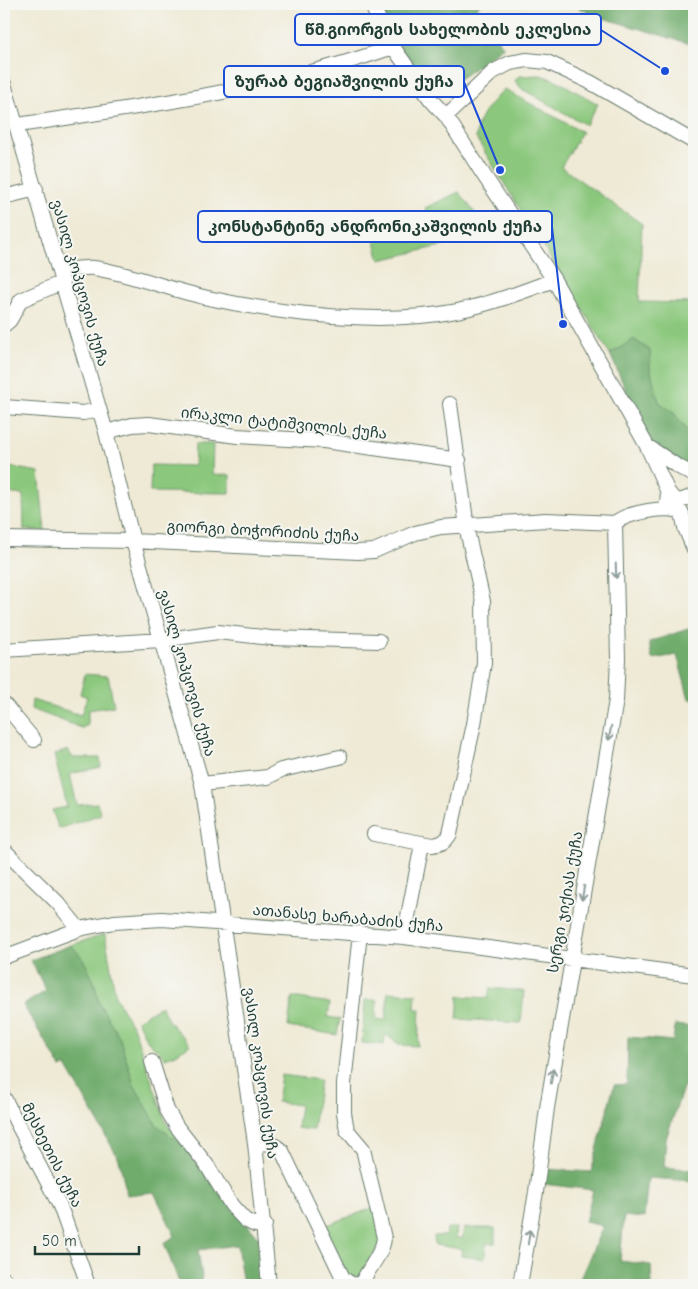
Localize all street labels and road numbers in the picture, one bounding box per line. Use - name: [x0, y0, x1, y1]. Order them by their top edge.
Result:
- street label: ვასილ კოპცოვის ქუჩა: [48, 197, 112, 369]
- street label: ირაკლი ტატიშვილის ქუჩა: [180, 403, 388, 443]
- street label: გიორგი ბოჭორიძის ქუჩა: [166, 517, 360, 545]
- street label: ვასილ კოპცოვის ქუჩა: [155, 587, 219, 759]
- street label: სერგი ჯიქიას ქუჩა: [544, 830, 586, 974]
- street label: ათანასე ხარაბაძის ქუჩა: [252, 901, 444, 935]
- street label: ვასილ კოპცოვის ქუჩა: [240, 986, 282, 1160]
- street label: მესხეთის ქუჩა: [18, 1100, 86, 1210]

